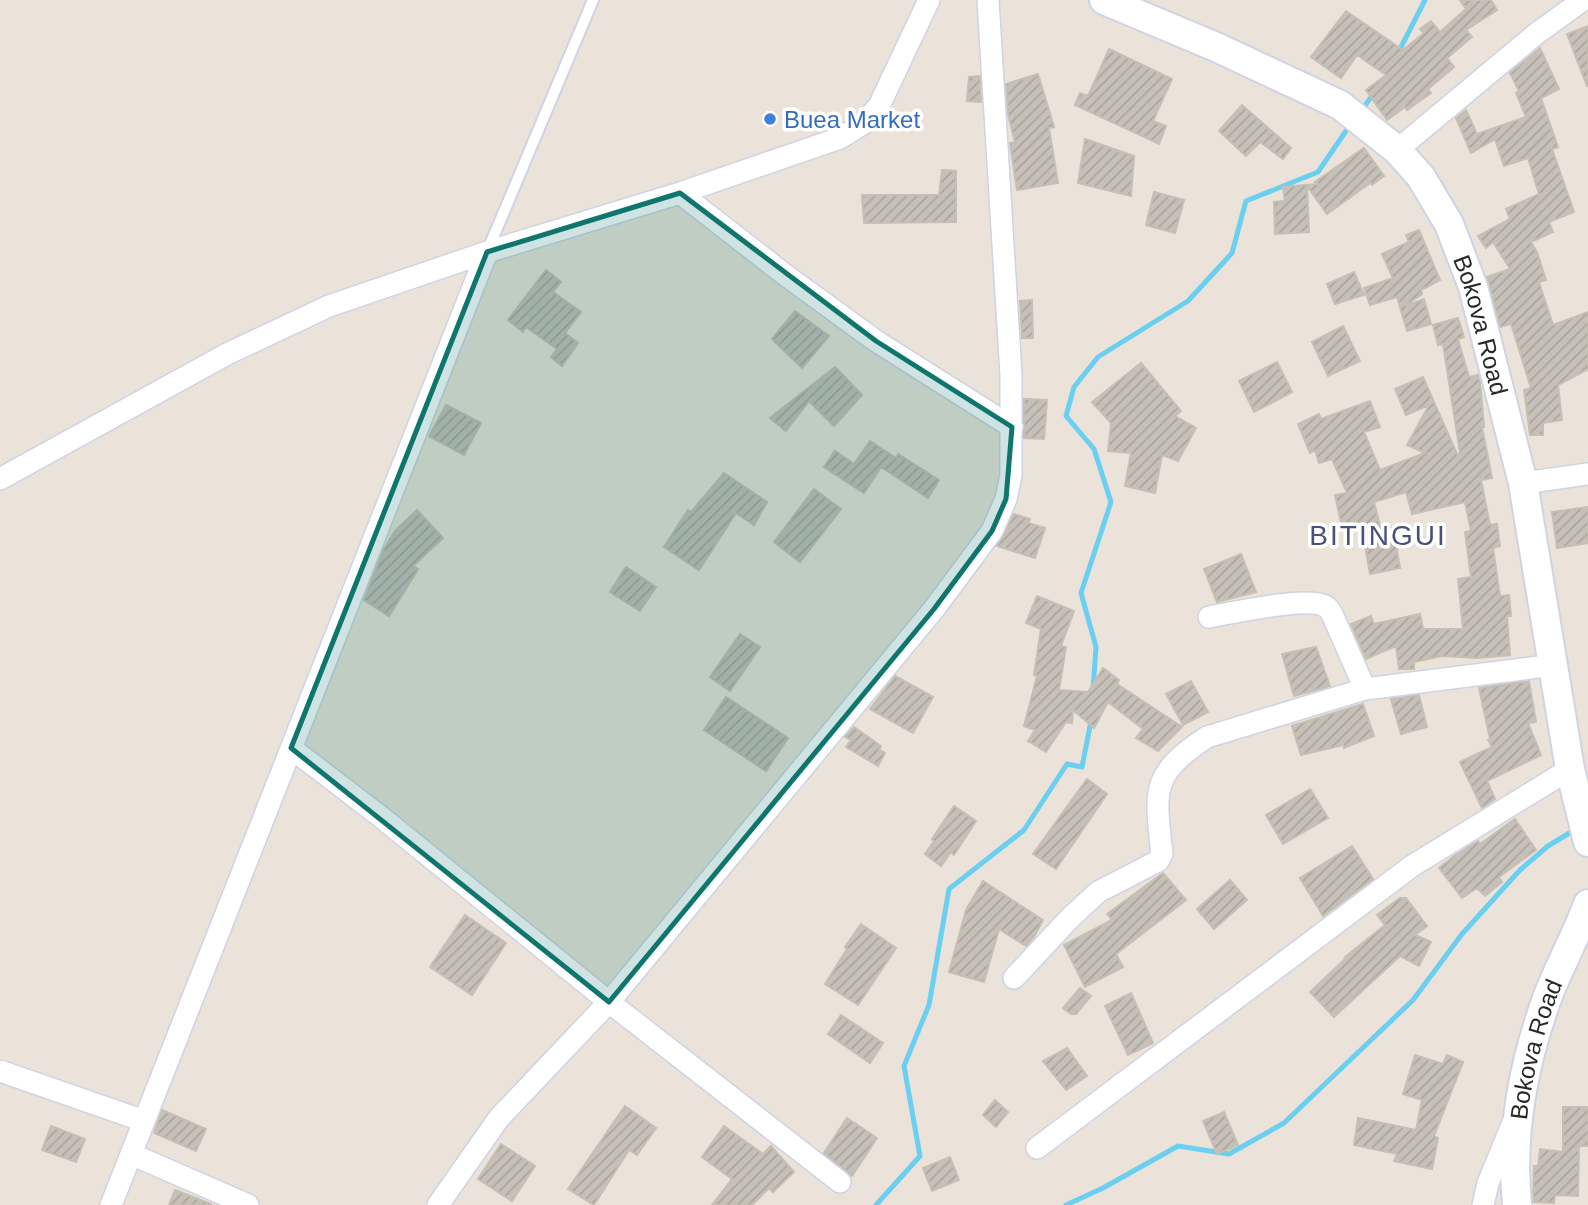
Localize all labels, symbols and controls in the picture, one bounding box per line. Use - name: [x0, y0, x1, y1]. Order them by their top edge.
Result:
- place label: Buea Market: [784, 106, 920, 133]
- marker: Buea Market: [762, 111, 778, 127]
- street label: Bokova Road: [1449, 251, 1513, 398]
- district label: BITINGUI: [1309, 520, 1447, 551]
- street label: Bokova Road: [1505, 975, 1567, 1121]

